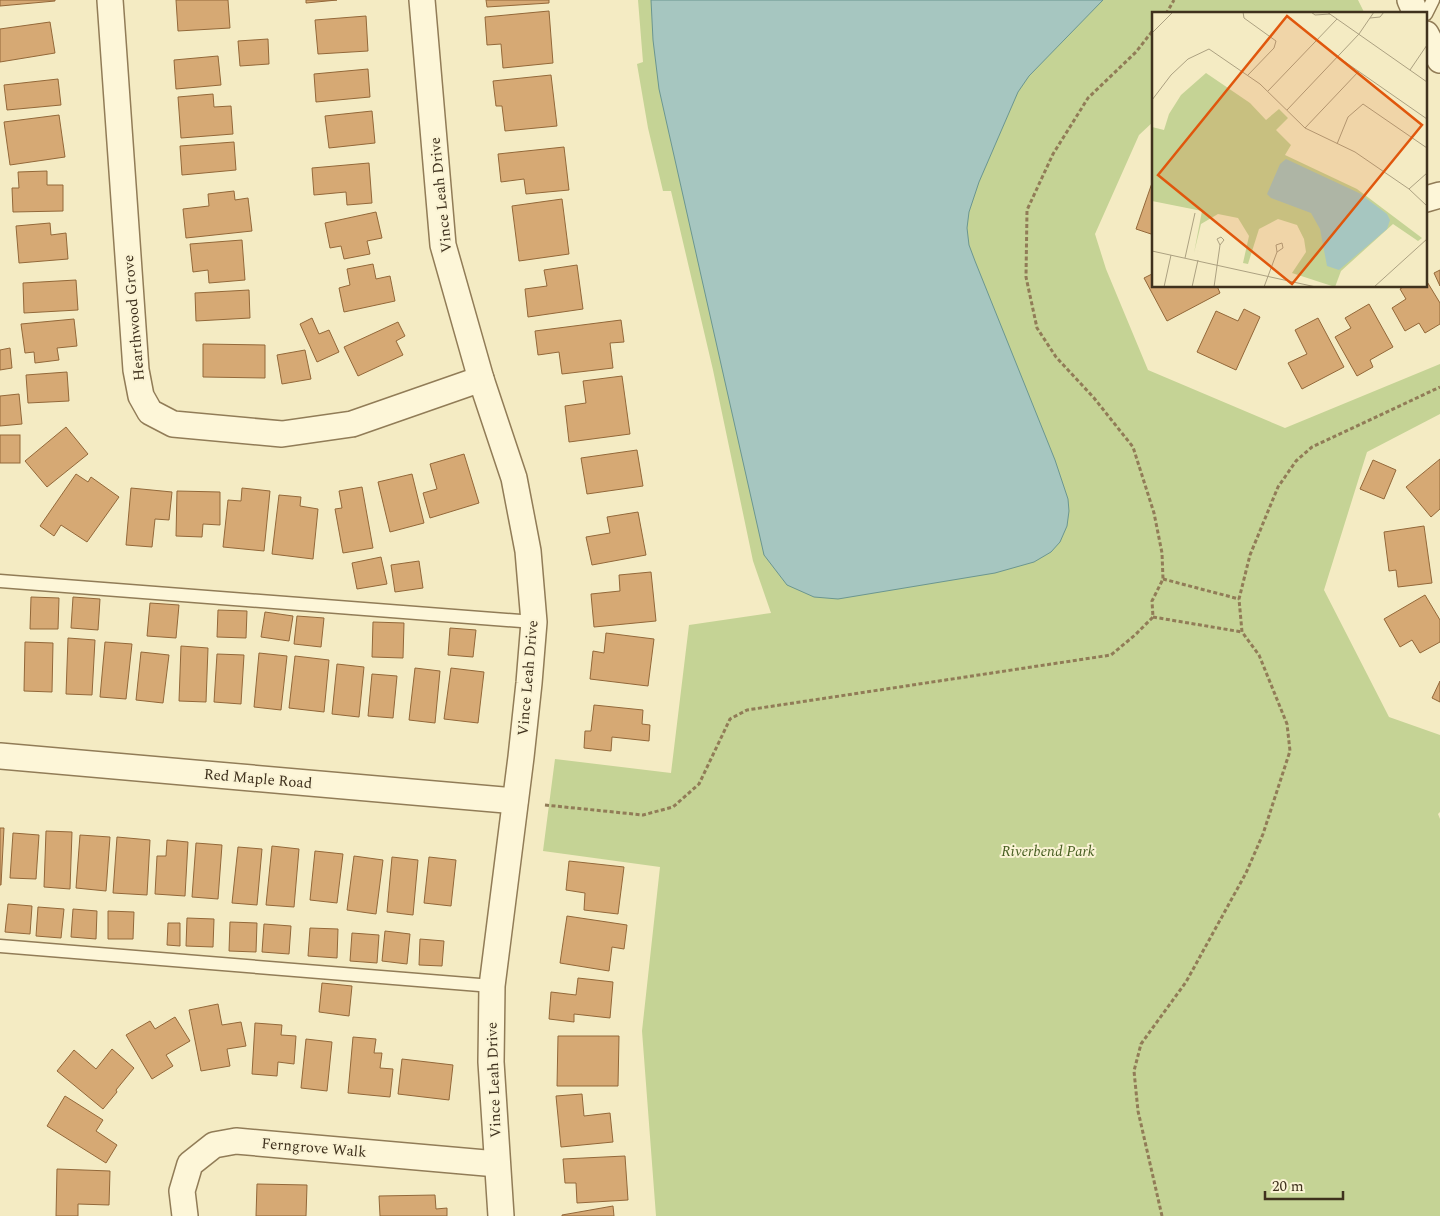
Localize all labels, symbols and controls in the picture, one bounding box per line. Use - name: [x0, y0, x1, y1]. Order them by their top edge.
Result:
- inset map: [1152, 12, 1428, 288]
- street label: Vince Leah Drive: [423, 136, 459, 254]
- street label: Hearthwood Grove: [117, 254, 151, 382]
- street label: Vince Leah Drive: [511, 619, 545, 737]
- street label: Red Maple Road: [203, 763, 313, 795]
- park label: Riverbend Park: [1001, 840, 1095, 863]
- street label: Vince Leah Drive: [480, 1022, 508, 1138]
- street label: Ferngrove Walk: [260, 1132, 368, 1164]
- scale bar: [1265, 1168, 1342, 1200]
- text: 20 m: [1272, 1175, 1304, 1198]

